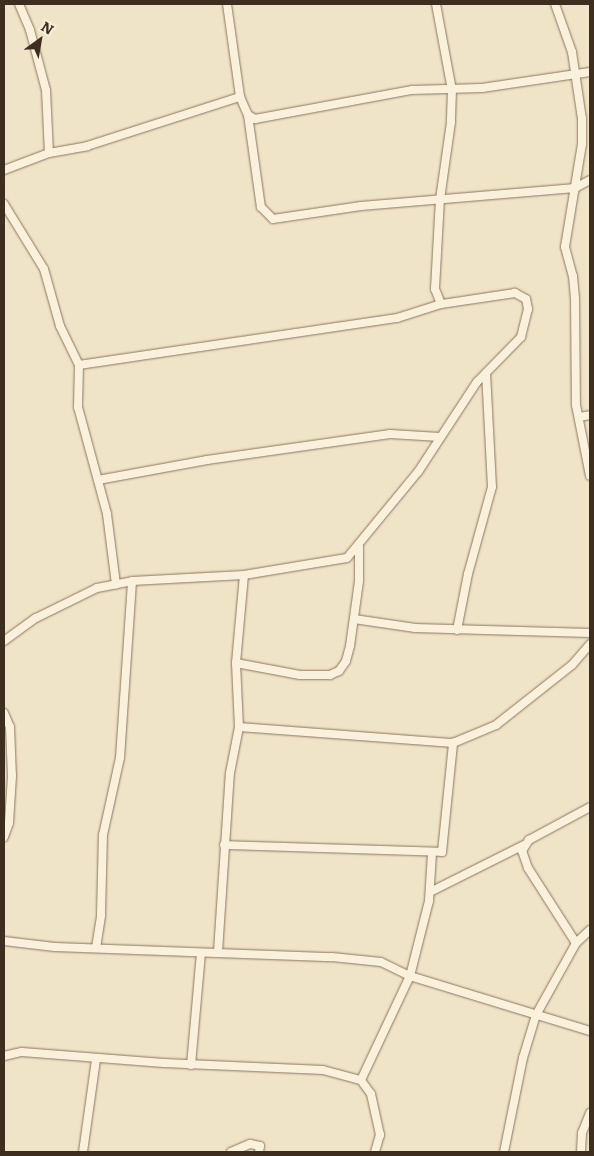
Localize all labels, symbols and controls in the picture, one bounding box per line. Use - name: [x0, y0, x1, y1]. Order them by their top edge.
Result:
- north arrow: [15, 15, 65, 65]
- text: N: [38, 16, 58, 39]

